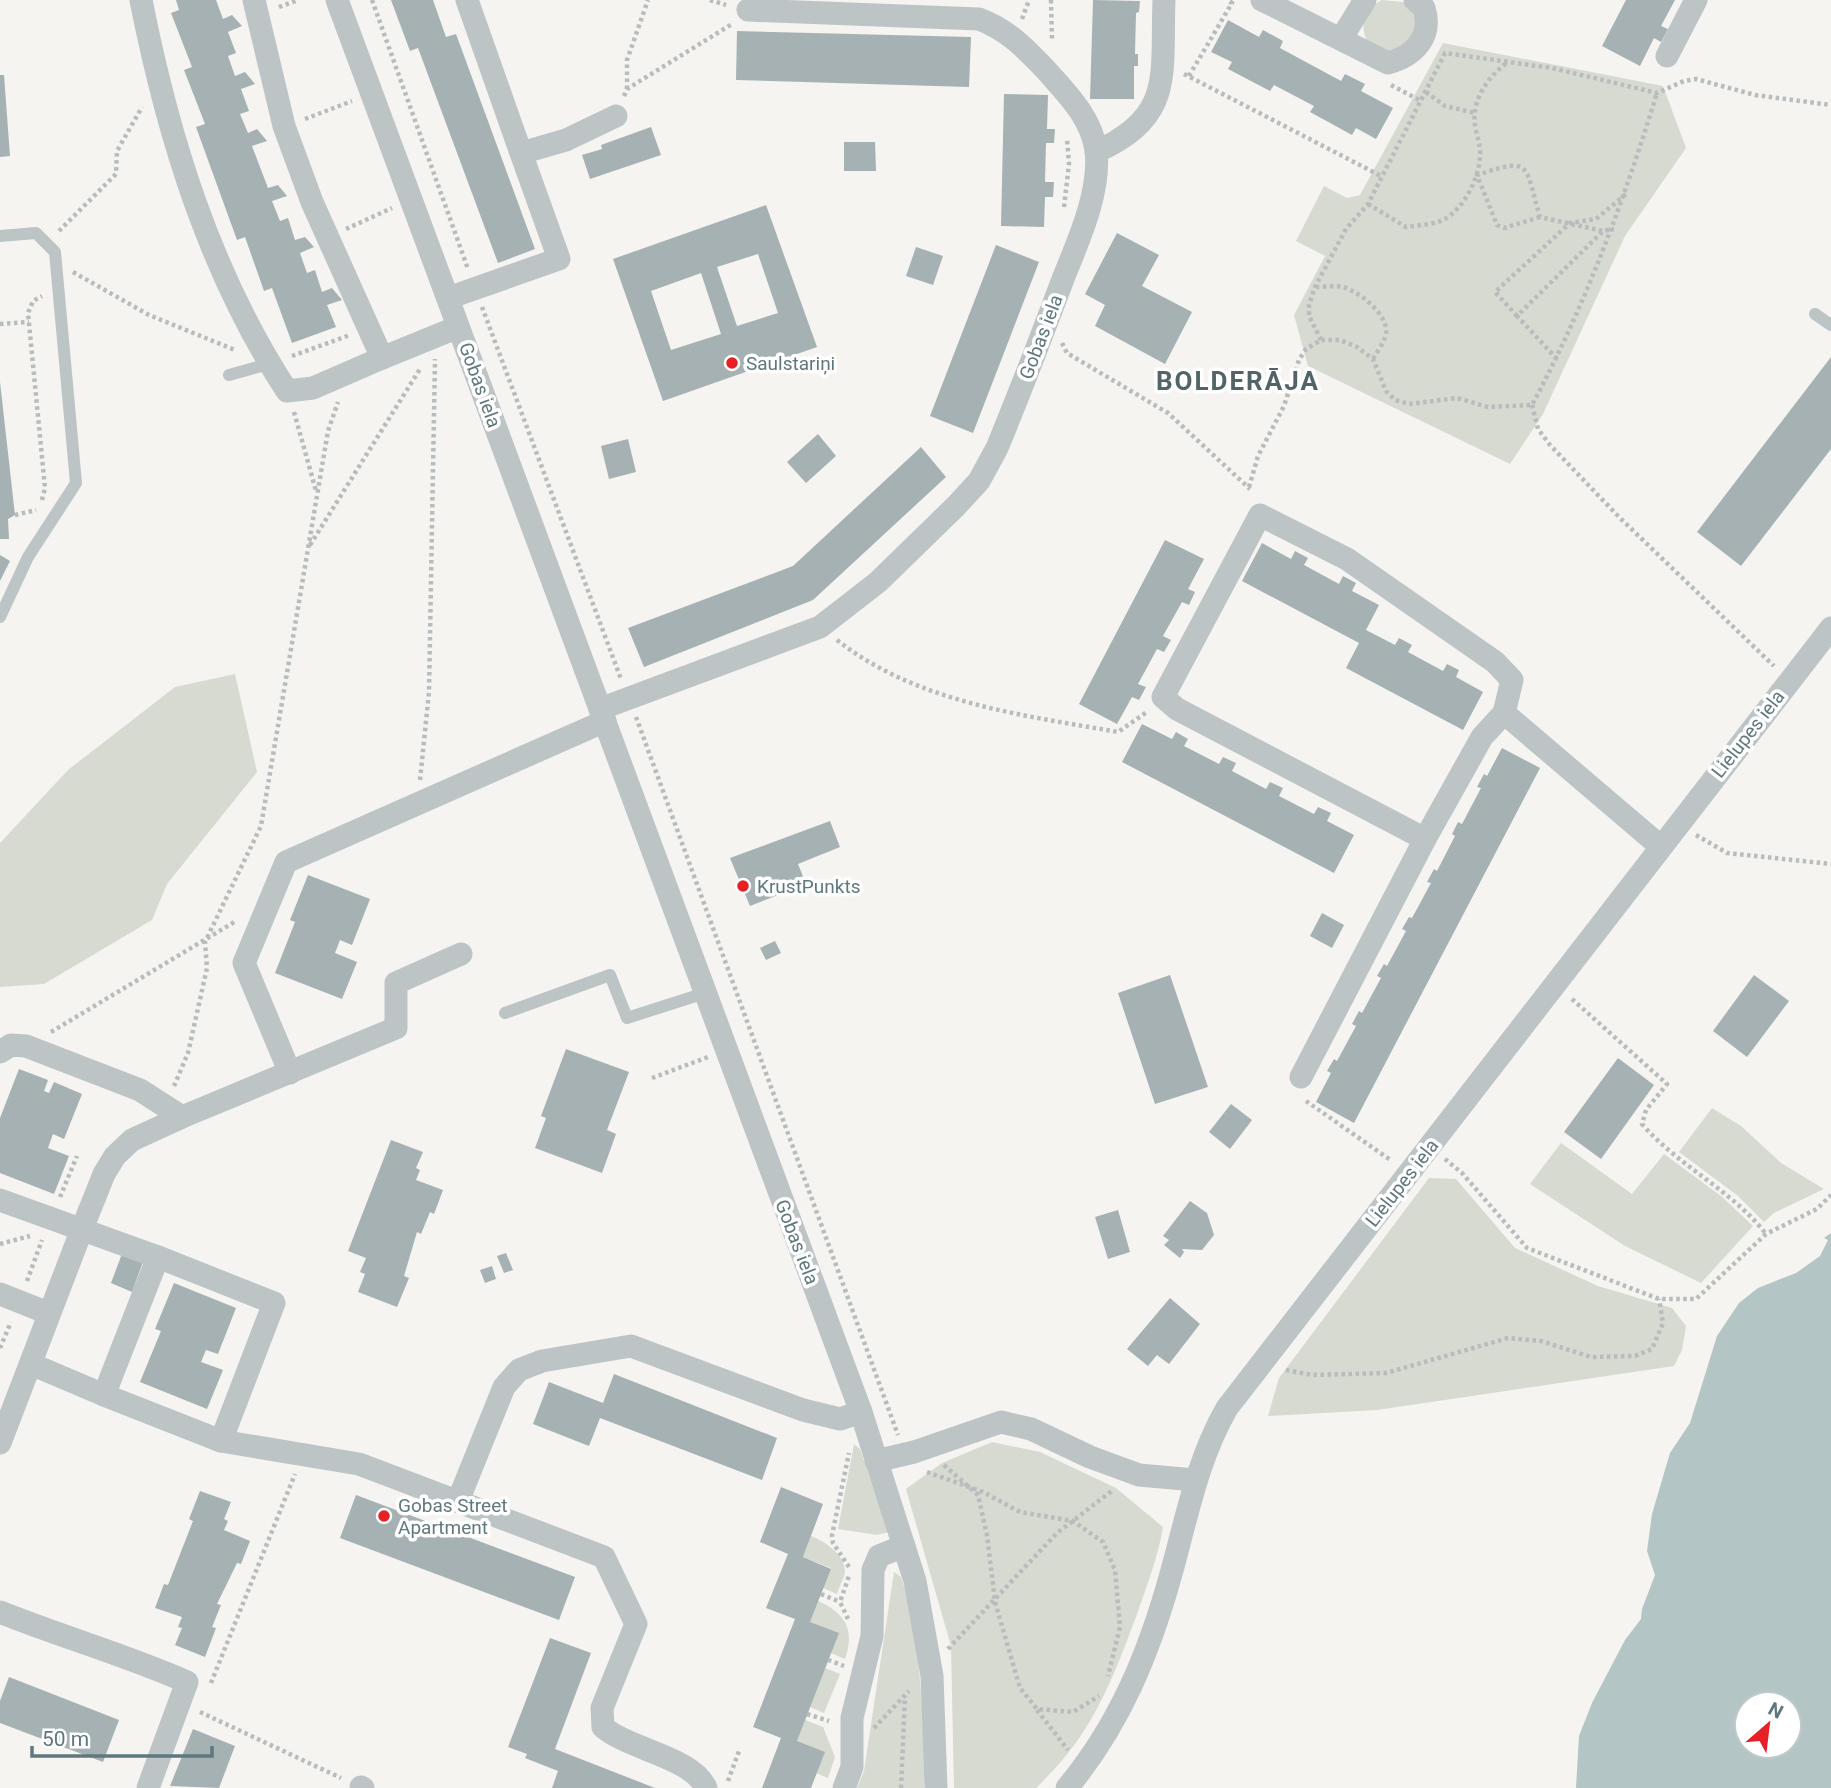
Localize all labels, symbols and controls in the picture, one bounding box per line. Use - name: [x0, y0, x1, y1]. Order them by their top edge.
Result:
- street label: Gobas iela: [1014, 291, 1068, 383]
- street label: Gobas iela: [454, 339, 506, 431]
- place label: Saulstariņi: [746, 352, 835, 375]
- marker: Saulstariņi: [724, 355, 740, 371]
- district label: BOLDERĀJA: [1156, 366, 1320, 396]
- street label: Lielupes iela: [1707, 686, 1789, 782]
- place label: KrustPunkts: [757, 875, 860, 898]
- marker: KrustPunkts: [735, 878, 751, 894]
- street label: Lielupes iela: [1361, 1135, 1443, 1231]
- street label: Gobas iela: [770, 1196, 824, 1288]
- place label: Gobas Street Apartment: [398, 1494, 507, 1539]
- marker: Gobas Street Apartment: [376, 1508, 392, 1524]
- north arrow: [1733, 1690, 1803, 1760]
- text: N: [1764, 1697, 1787, 1724]
- scale bar: [32, 1714, 212, 1758]
- text: 50 m: [42, 1727, 89, 1751]

